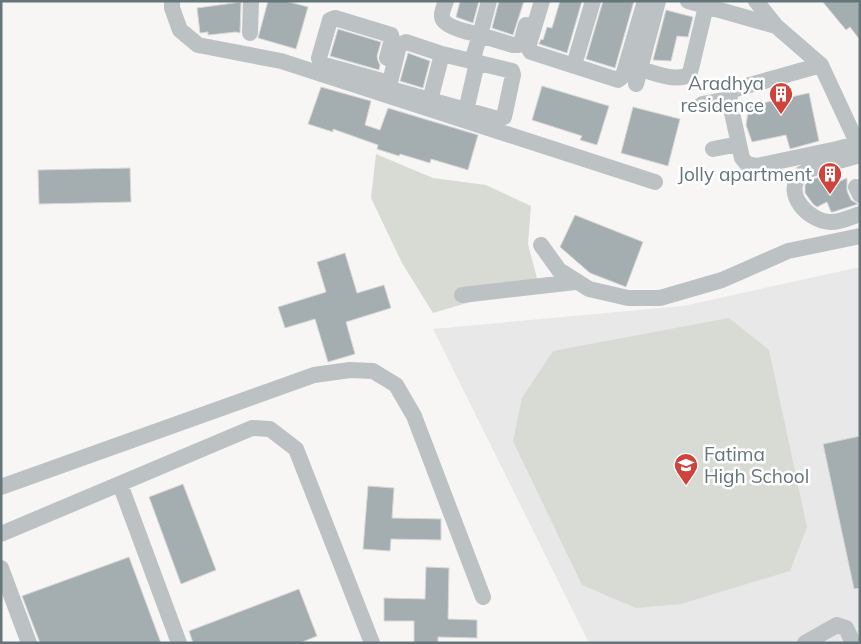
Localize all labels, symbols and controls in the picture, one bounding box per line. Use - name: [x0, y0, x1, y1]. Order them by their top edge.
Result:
- place label: Aradhya residence: [681, 71, 764, 117]
- building icon: Aradhya residence: [768, 81, 794, 115]
- building icon: Jolly apartment: [817, 161, 843, 195]
- place label: Jolly apartment: [678, 162, 812, 186]
- place label: Fatima High School: [704, 442, 809, 488]
- school or university icon: Fatima High School: [673, 452, 699, 486]

